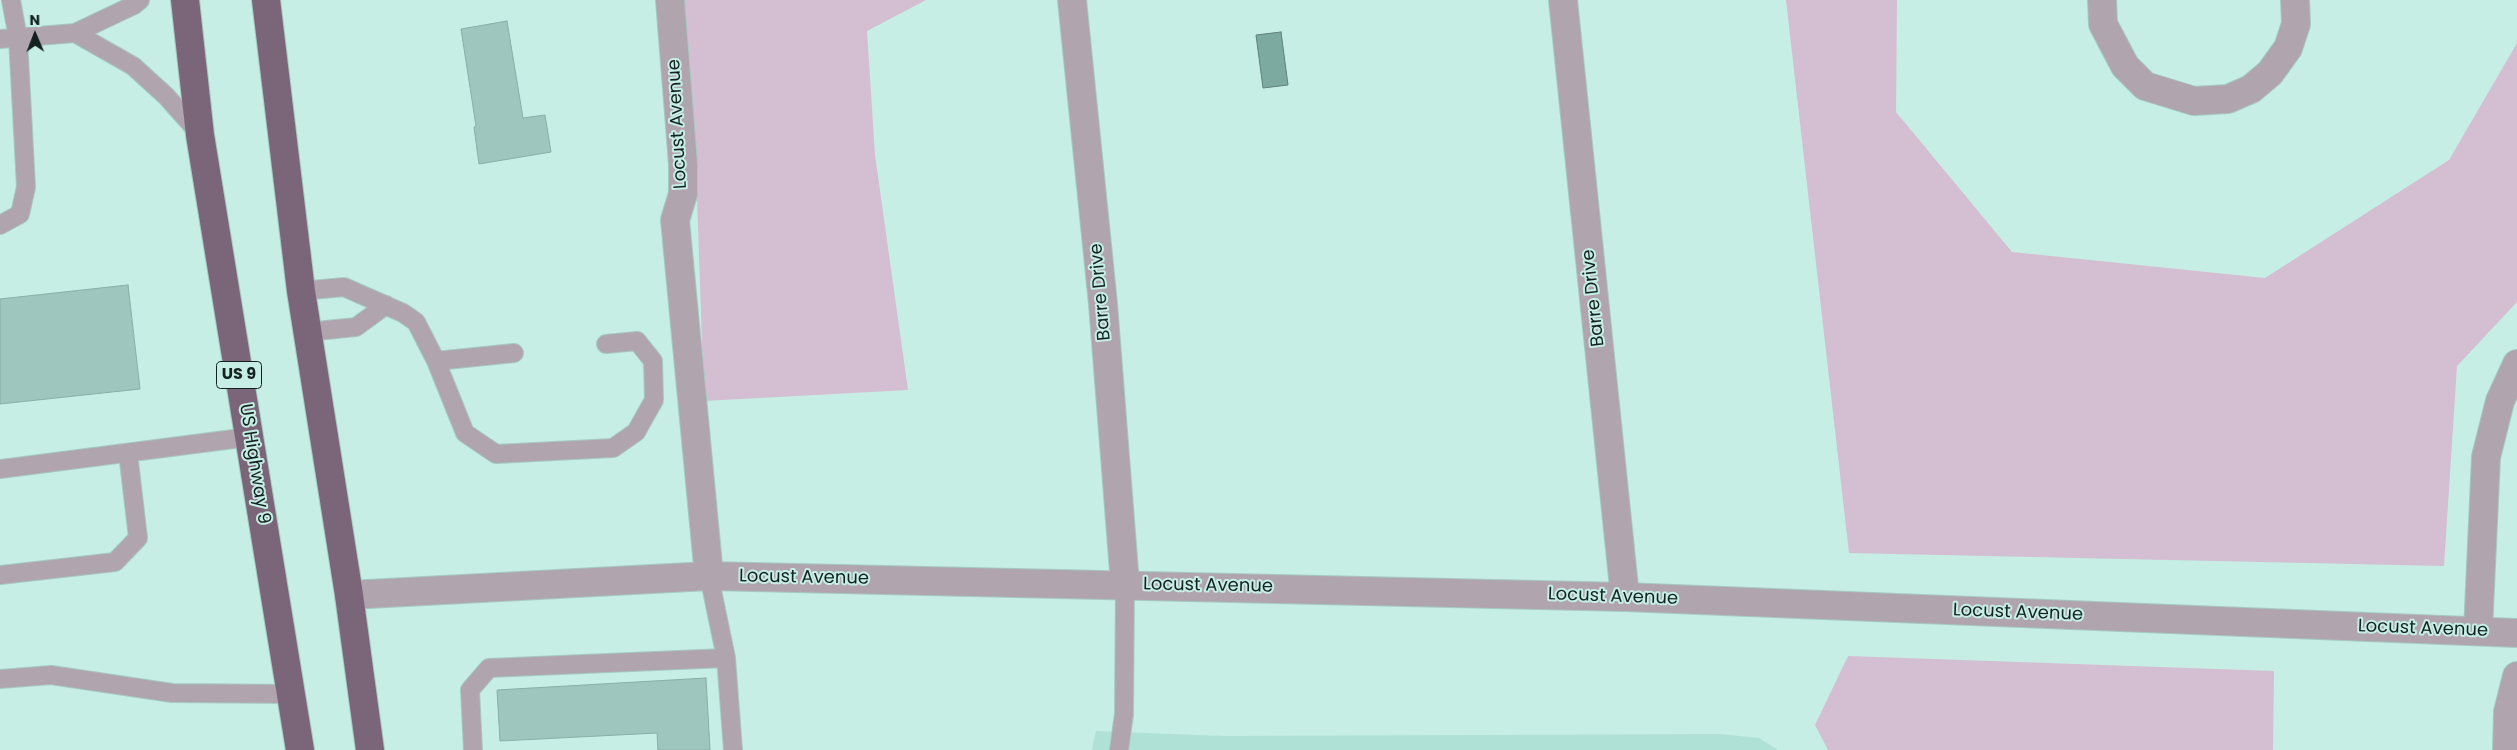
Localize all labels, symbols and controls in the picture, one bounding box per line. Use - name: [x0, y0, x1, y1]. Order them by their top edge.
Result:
- north arrow: [10, 10, 60, 60]
- text: N: [29, 10, 40, 30]
- street label: Locust Avenue: [664, 58, 692, 190]
- street label: Barre Drive: [1086, 242, 1116, 342]
- street label: Barre Drive: [1578, 248, 1610, 348]
- road number: US 9: [216, 362, 262, 388]
- street label: US Highway 9: [234, 402, 274, 526]
- street label: Locust Avenue: [739, 566, 869, 590]
- street label: Locust Avenue: [1143, 574, 1273, 598]
- street label: Locust Avenue: [1548, 584, 1678, 610]
- street label: Locust Avenue: [1953, 600, 2083, 626]
- street label: Locust Avenue: [2358, 616, 2488, 642]

